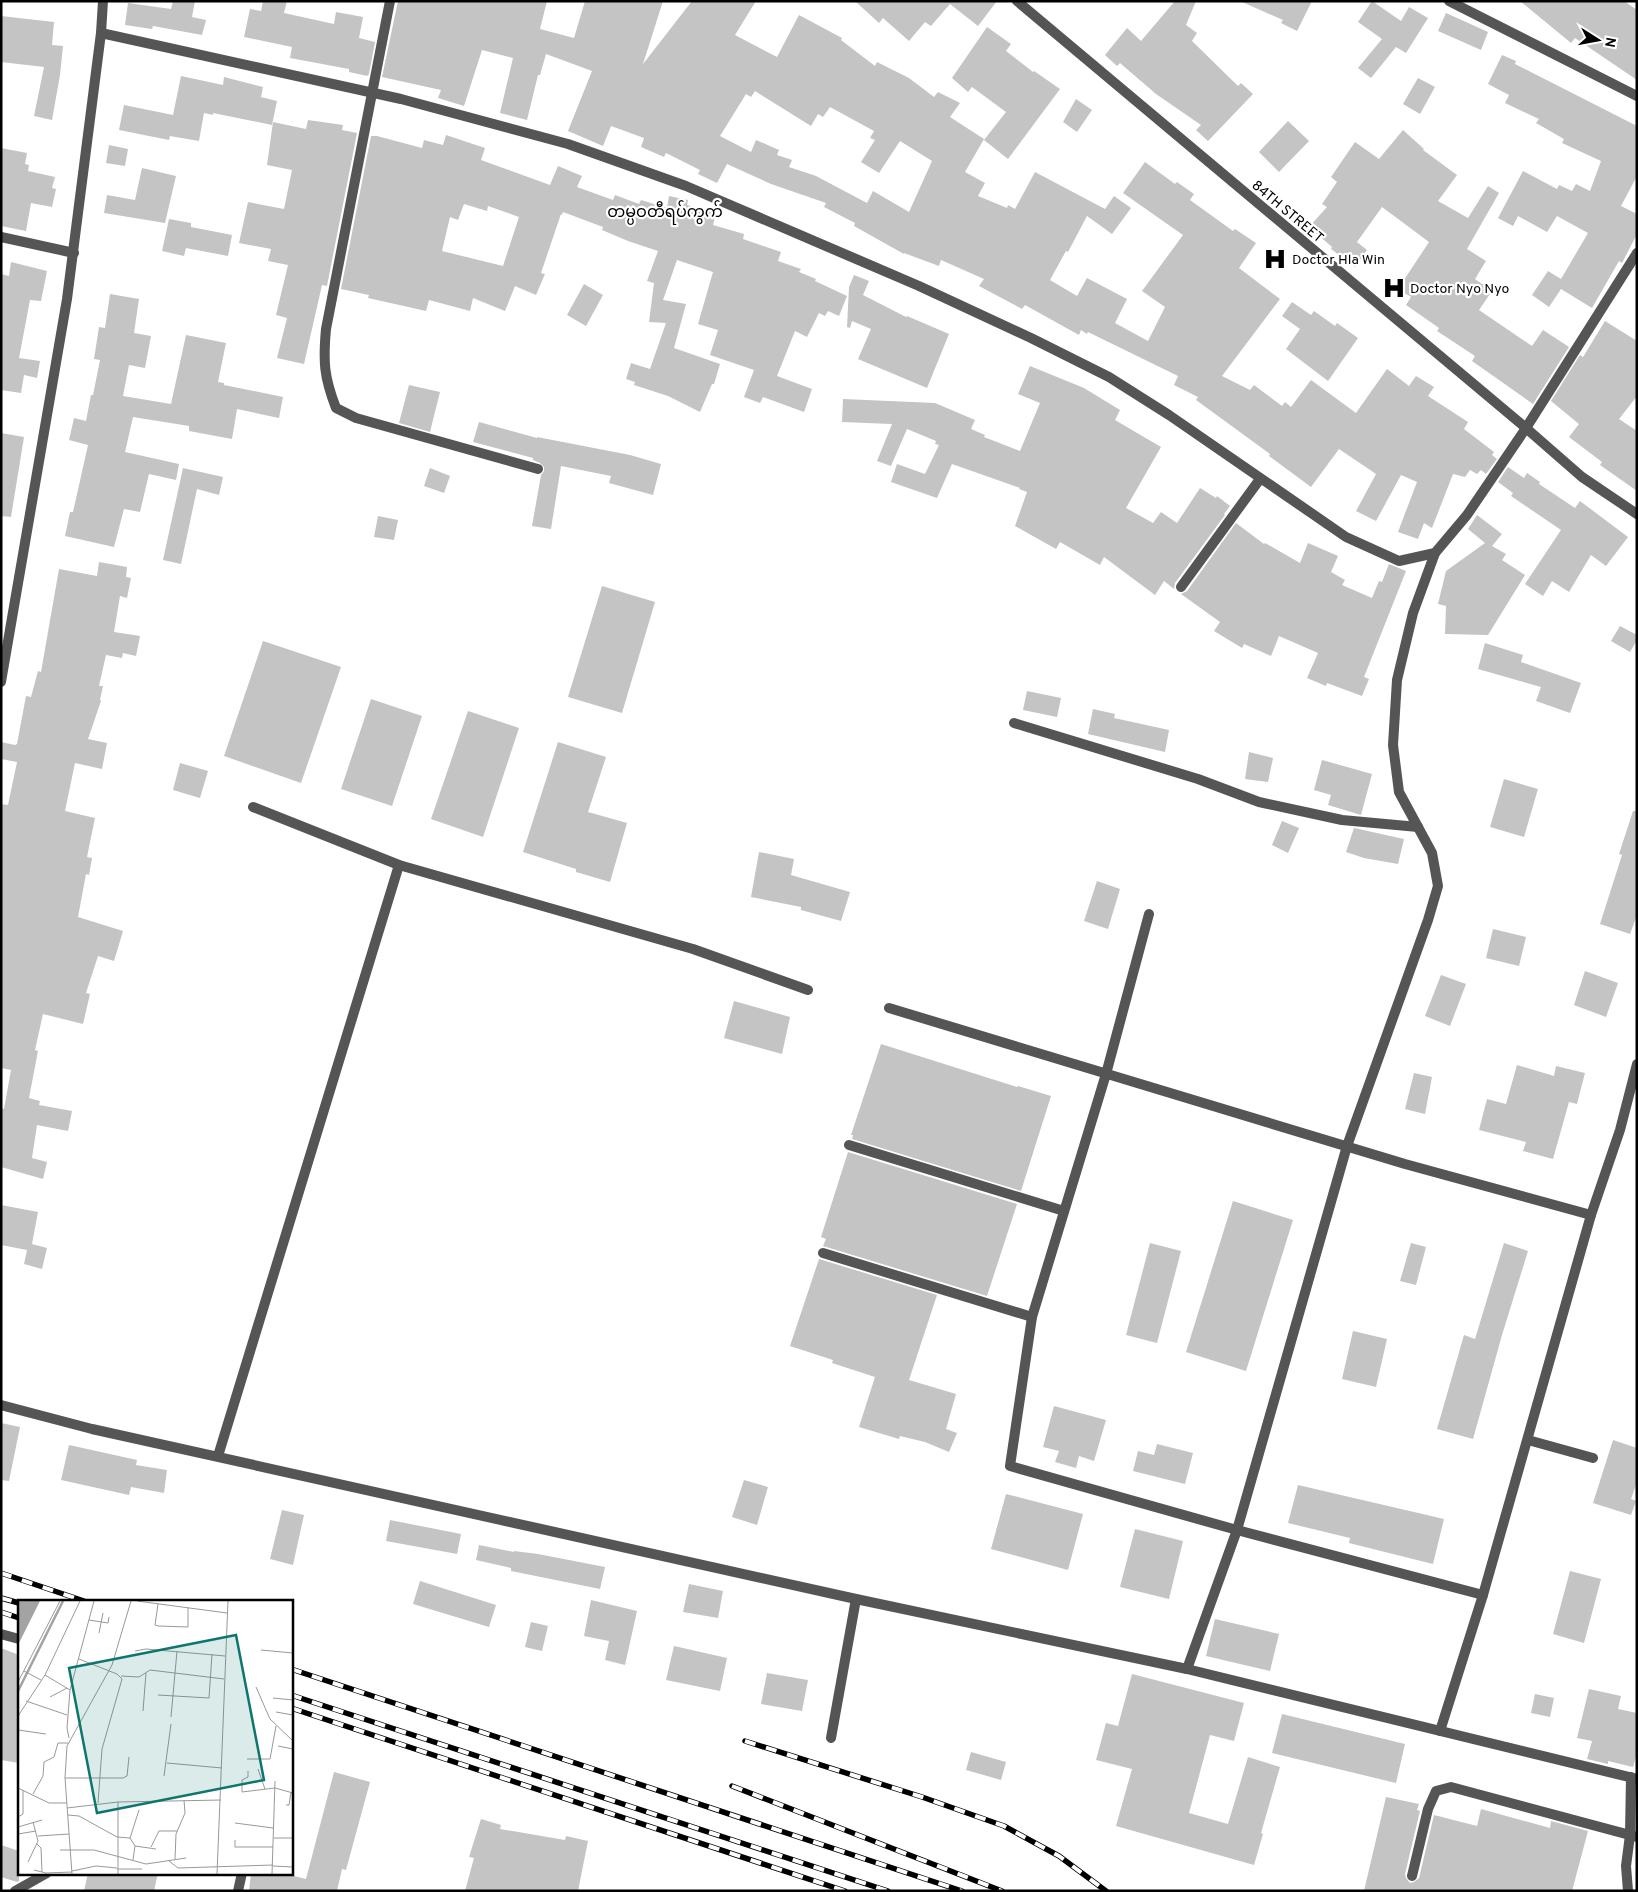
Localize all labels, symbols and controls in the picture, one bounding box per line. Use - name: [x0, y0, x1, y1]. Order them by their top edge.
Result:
- north arrow: [1573, 15, 1623, 65]
- text: N: [1600, 36, 1619, 49]
- street label: 84TH STREET: [1248, 177, 1326, 247]
- district label: တမ္ပဝတီရပ်ကွက်: [607, 200, 723, 225]
- hospital icon: Doctor Hla Win: [1262, 246, 1288, 272]
- place label: Doctor Hla Win: [1292, 252, 1385, 269]
- hospital icon: Doctor Nyo Nyo: [1381, 275, 1407, 301]
- place label: Doctor Nyo Nyo: [1410, 281, 1510, 298]
- inset map: [18, 1600, 292, 1874]

